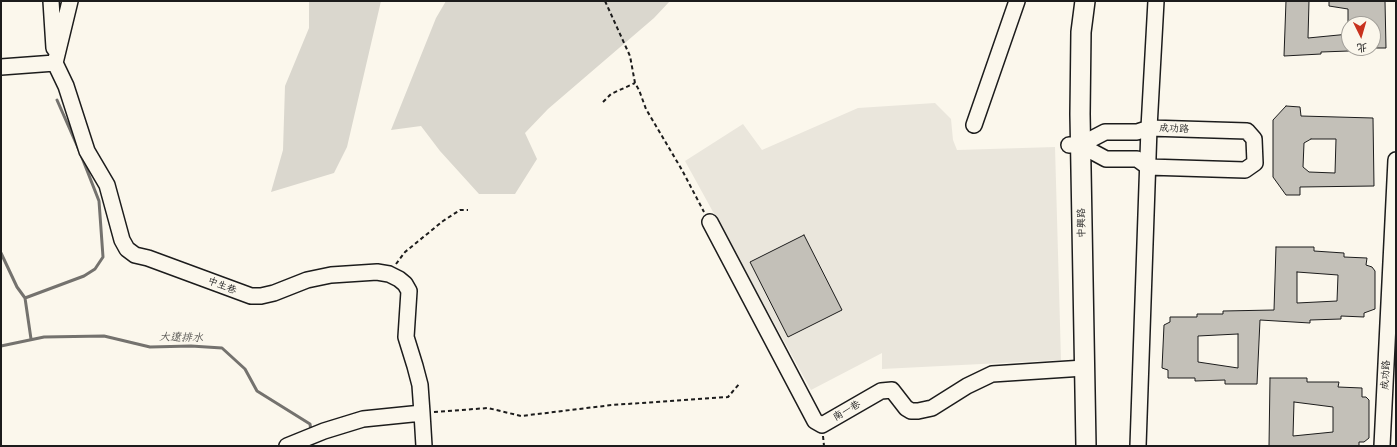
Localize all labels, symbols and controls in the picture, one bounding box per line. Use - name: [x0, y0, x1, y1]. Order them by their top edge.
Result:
- north arrow: [1341, 16, 1381, 56]
- text: 北: [1356, 41, 1368, 54]
- street label: 成功路: [1159, 122, 1189, 136]
- street label: 中興路: [1076, 208, 1088, 238]
- street label: 中生巷: [206, 275, 238, 297]
- water label: 大遼排水: [159, 331, 203, 345]
- street label: 成功路: [1379, 360, 1393, 390]
- street label: 南一巷: [831, 398, 863, 424]

